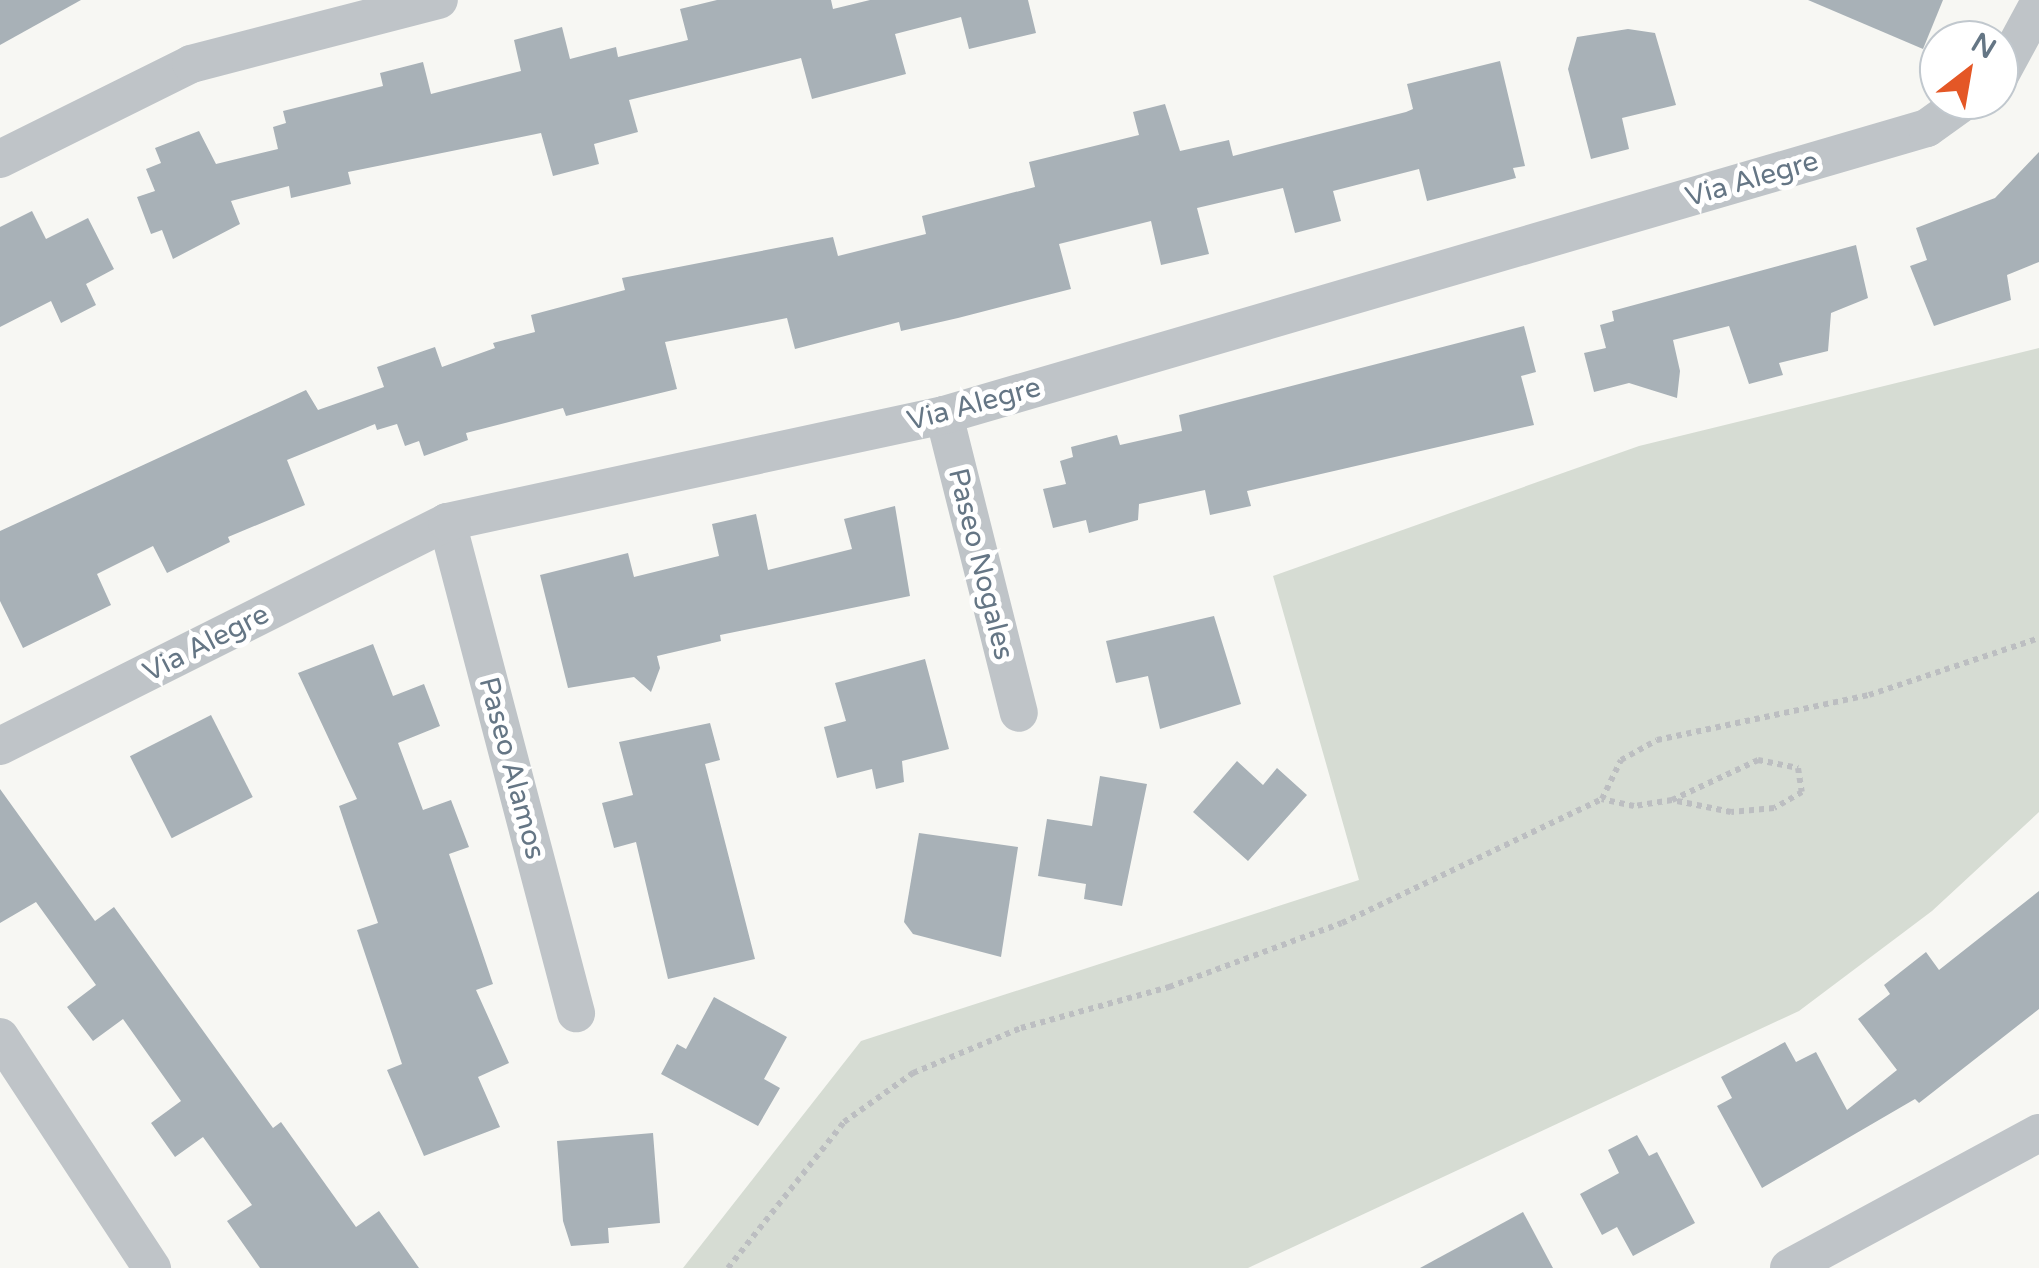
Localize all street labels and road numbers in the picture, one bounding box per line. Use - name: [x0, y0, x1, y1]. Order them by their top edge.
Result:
- street label: Via Alegre: [1682, 144, 1822, 214]
- street label: Via Alegre: [904, 370, 1044, 438]
- street label: Paseo Nogales: [941, 465, 1021, 663]
- street label: Via Alegre: [138, 597, 274, 689]
- street label: Paseo Alamos: [472, 673, 552, 863]

